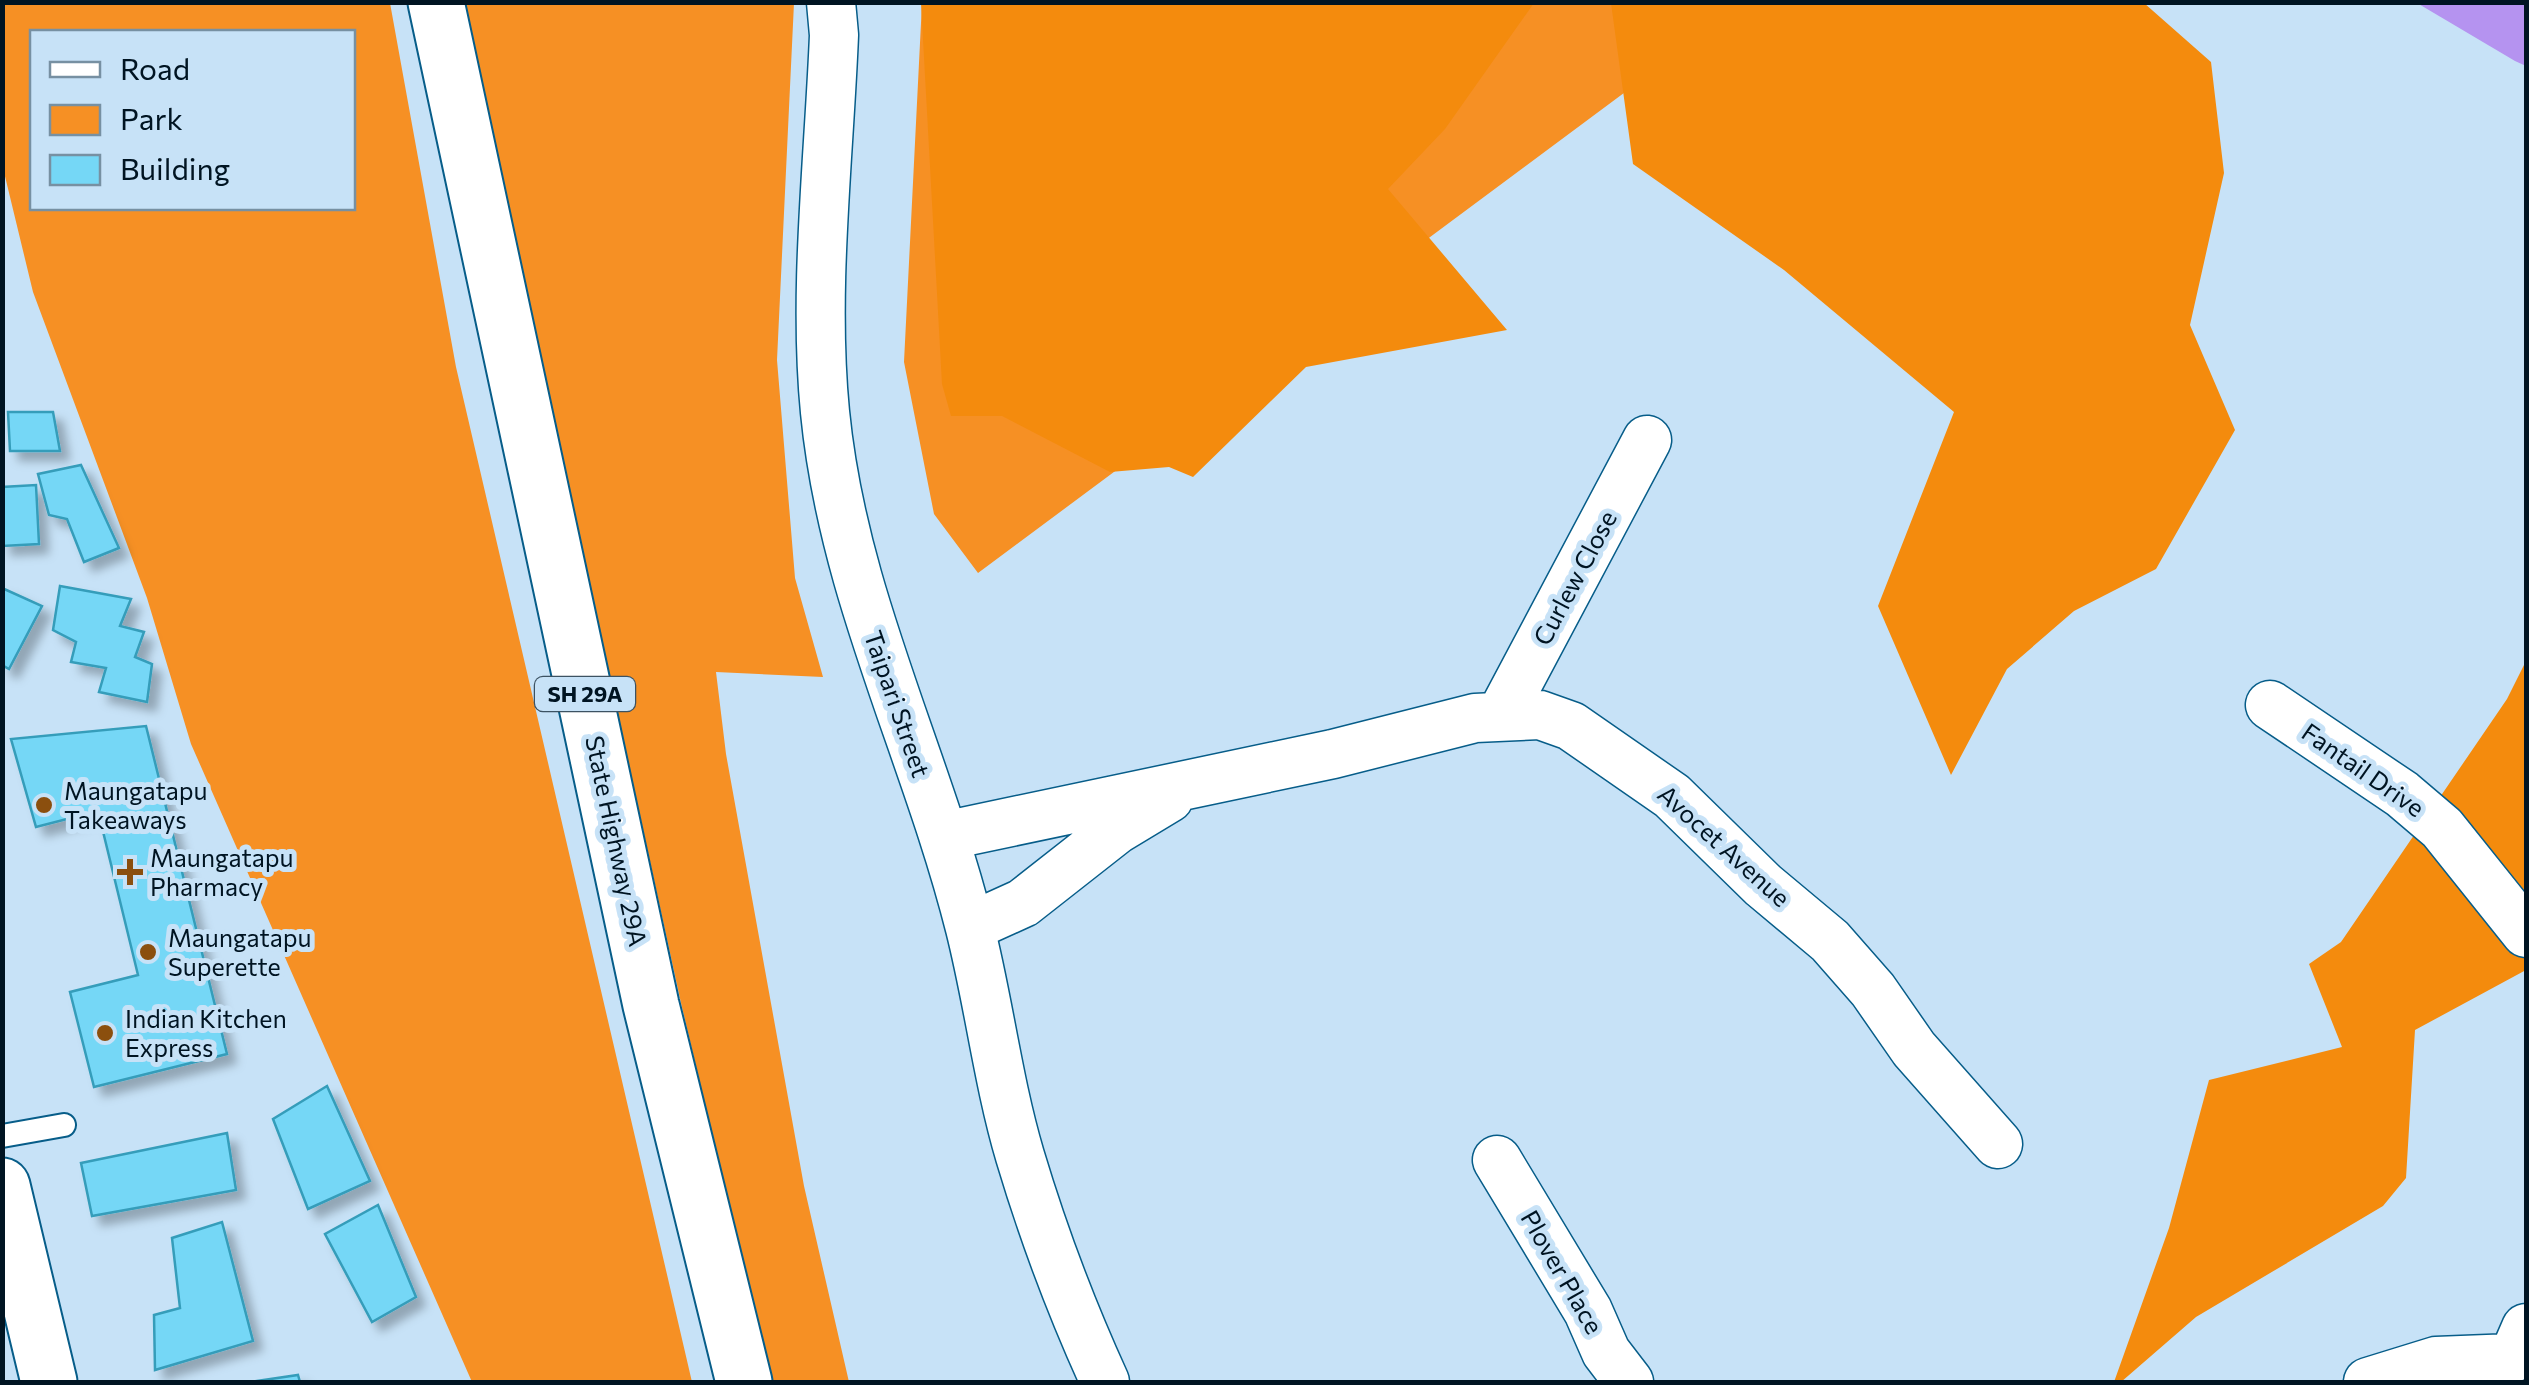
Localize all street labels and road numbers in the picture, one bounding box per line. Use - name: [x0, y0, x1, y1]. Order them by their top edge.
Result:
- street label: Curlew Close: [1526, 505, 1622, 650]
- street label: Taipari Street: [859, 626, 937, 781]
- road number: SH 29A: [535, 677, 635, 711]
- street label: Fantail Drive: [2297, 716, 2431, 822]
- street label: State Highway 29A: [580, 733, 654, 949]
- street label: Avocet Avenue: [1652, 778, 1797, 912]
- street label: Plover Place: [1515, 1204, 1610, 1339]

